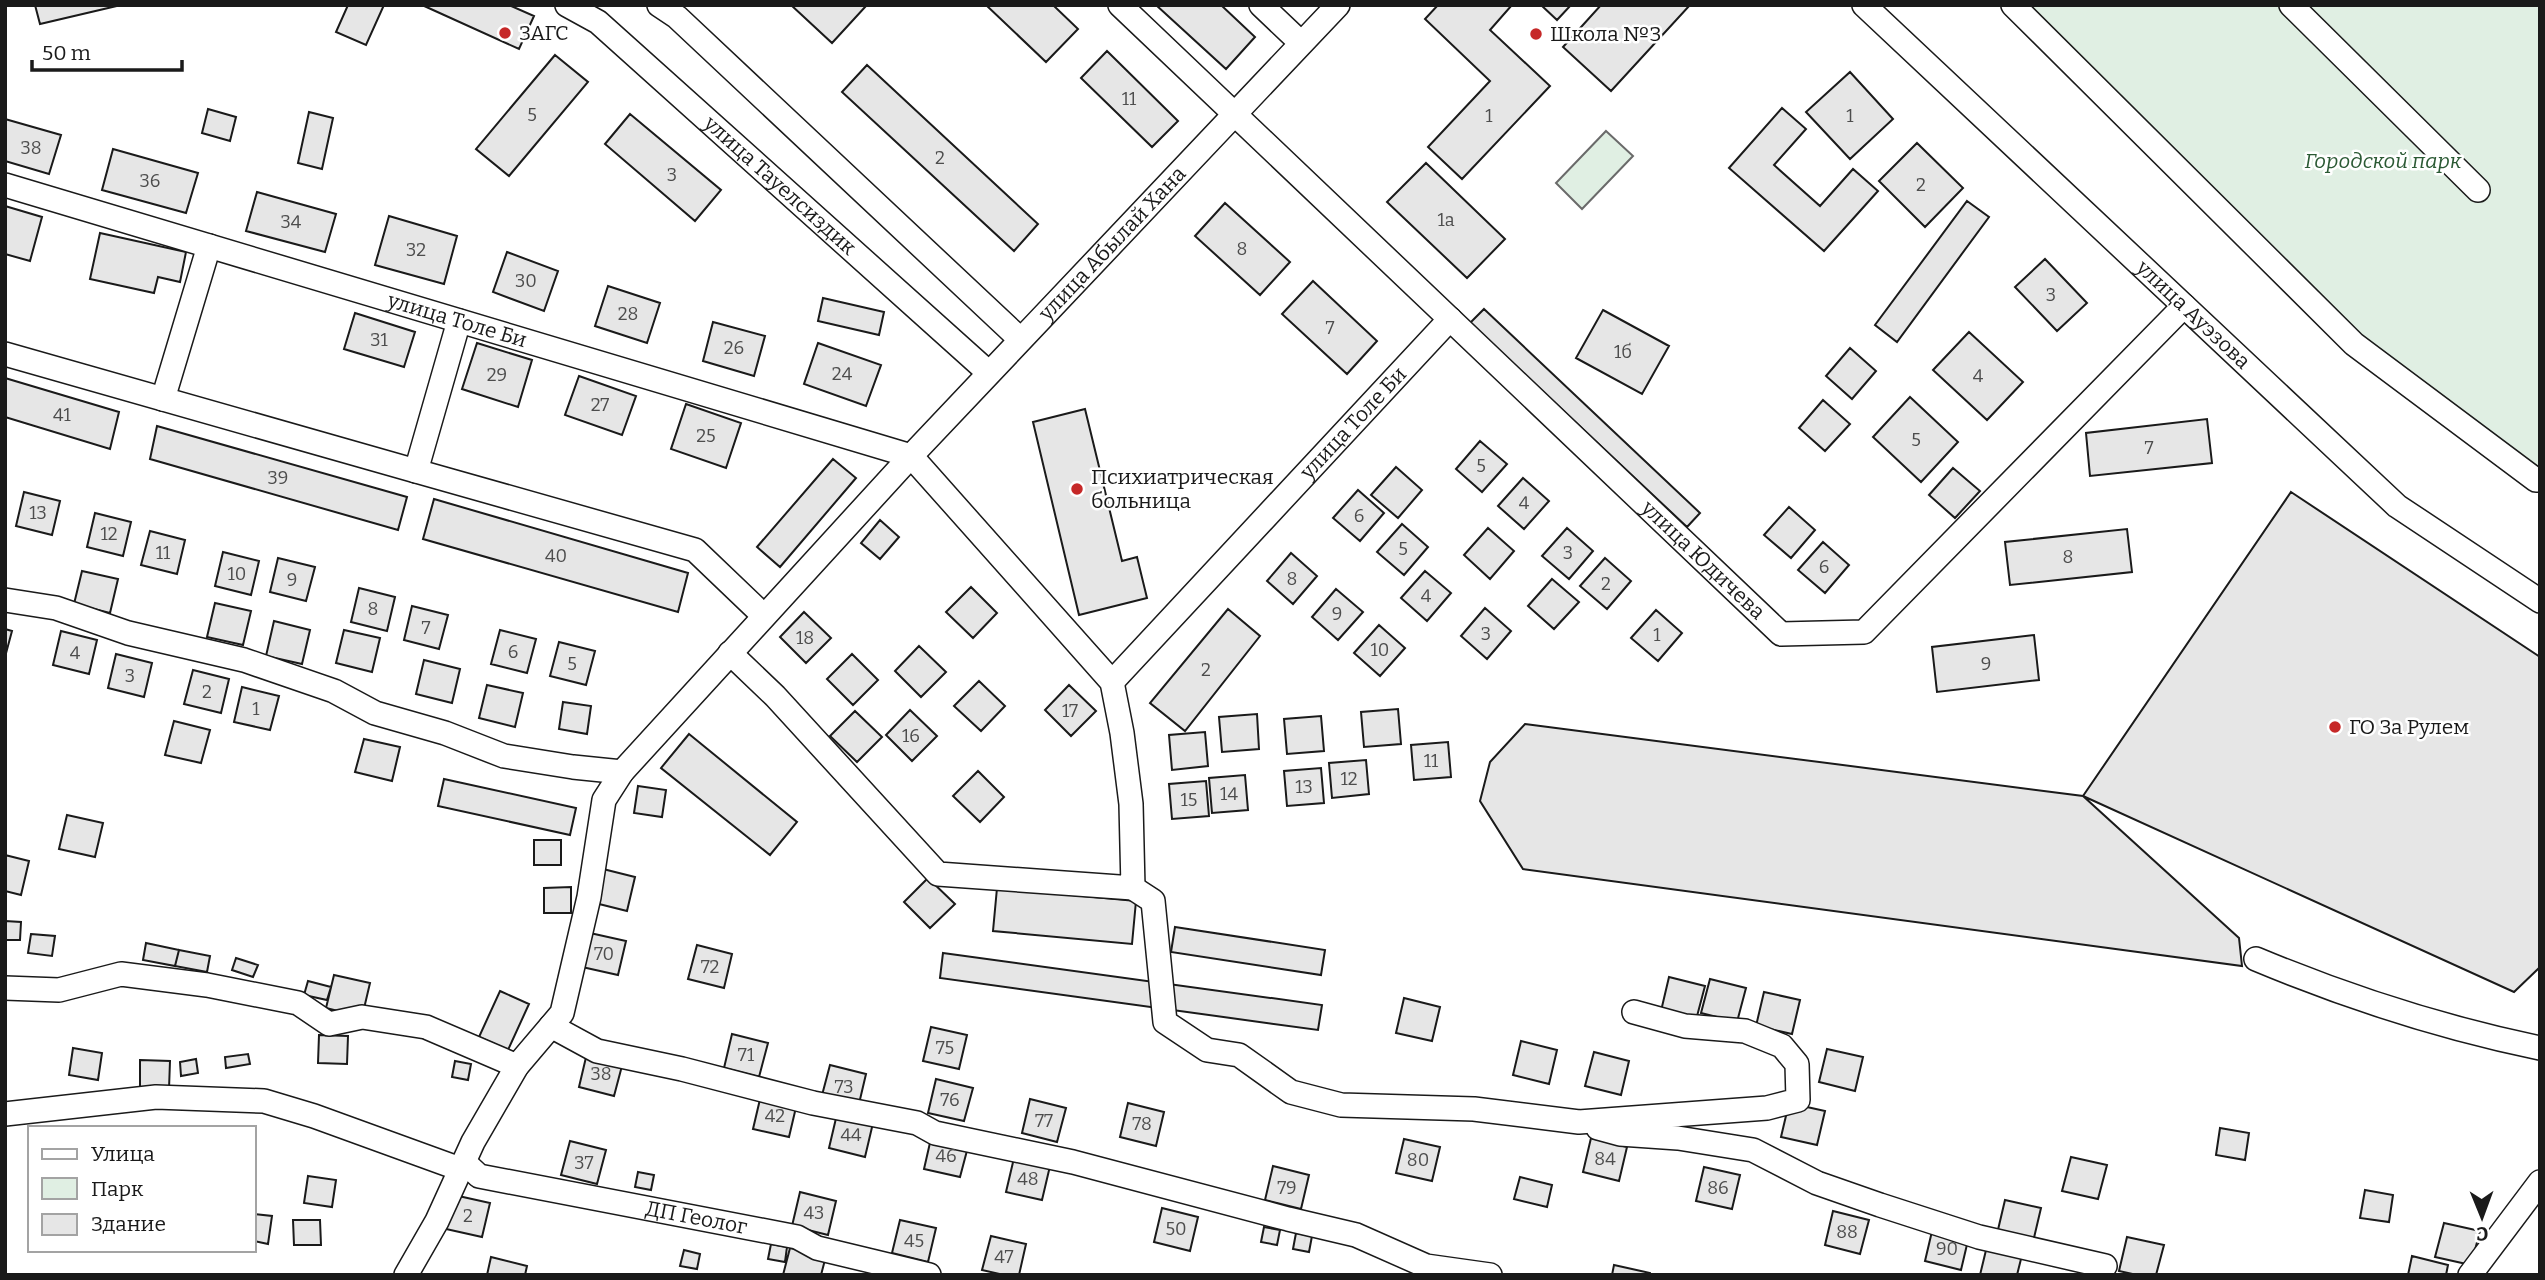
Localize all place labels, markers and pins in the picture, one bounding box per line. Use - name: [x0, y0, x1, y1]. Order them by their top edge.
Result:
- place label: ЗАГС: [519, 20, 569, 46]
- place label: Школа №3: [1550, 21, 1662, 47]
- marker: ЗАГС: [497, 25, 513, 41]
- marker: Школа №3: [1528, 26, 1544, 42]
- place label: Психиатрическая больница: [1091, 464, 1274, 514]
- marker: Психиатрическая больница: [1069, 481, 1085, 497]
- place label: ГО За Рулем: [2349, 714, 2469, 740]
- marker: ГО За Рулем: [2327, 719, 2343, 735]

